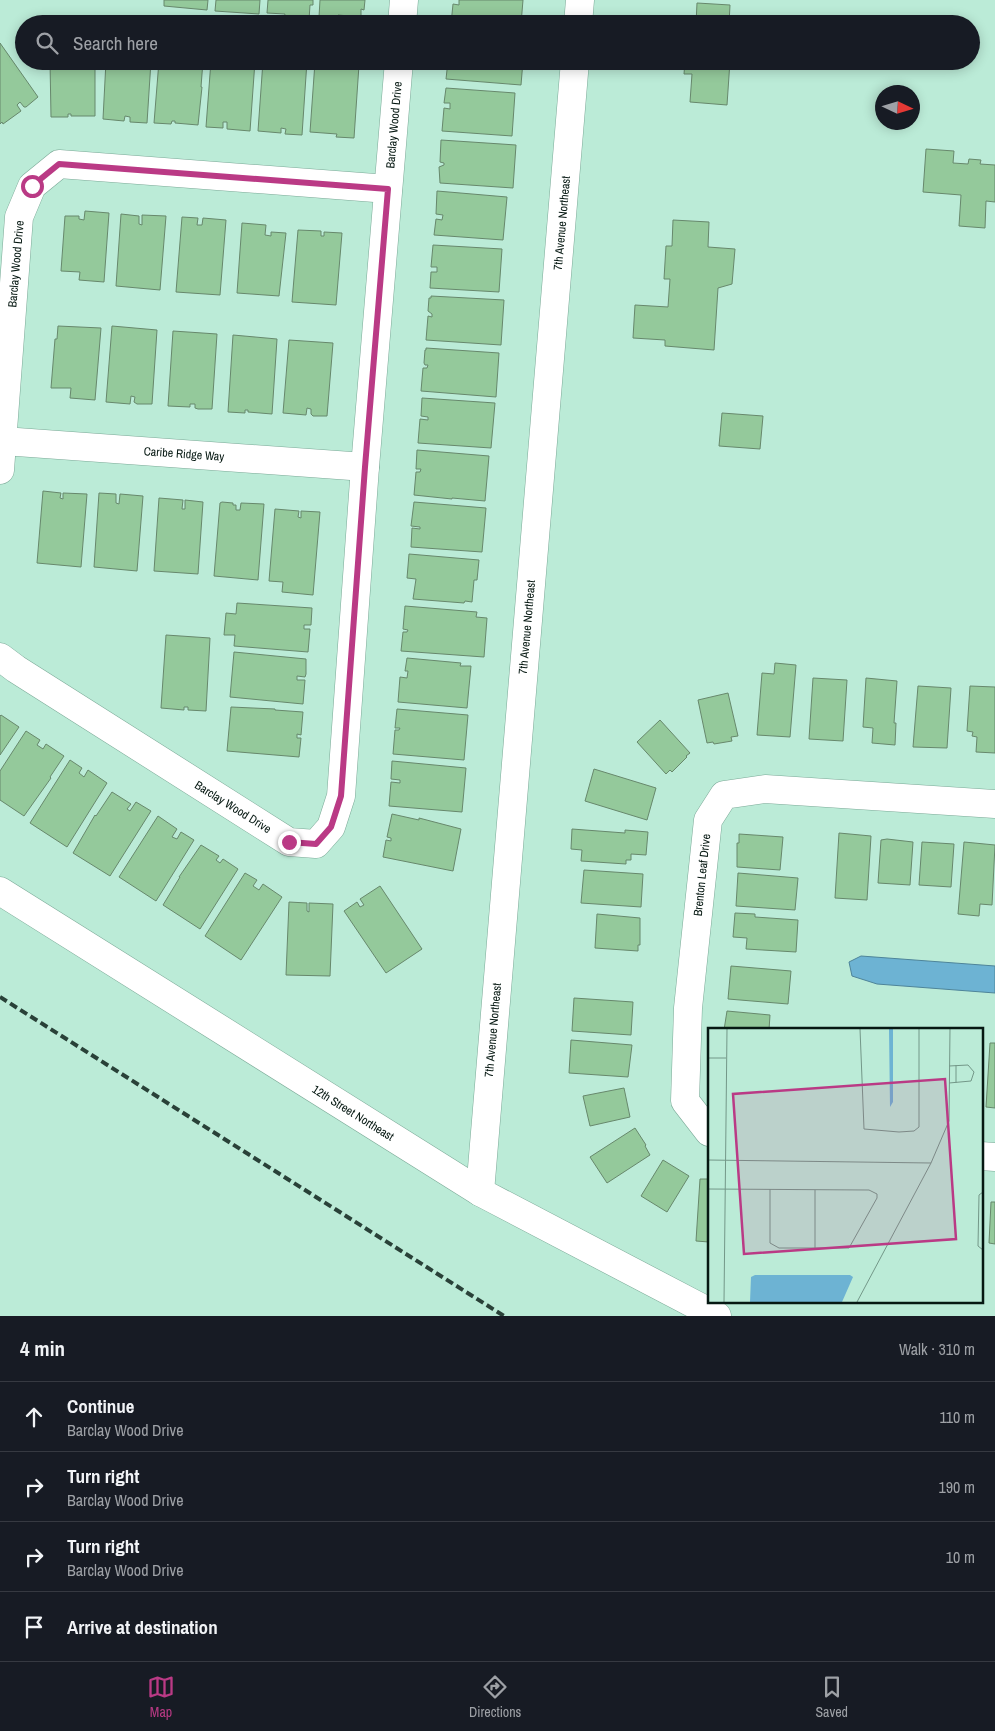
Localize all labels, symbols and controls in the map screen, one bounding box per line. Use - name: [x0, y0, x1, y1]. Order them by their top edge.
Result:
- search box: [15, 15, 980, 70]
- icon: search: [33, 29, 61, 57]
- text: Search here: [73, 30, 158, 56]
- street label: Barclay Wood Drive: [382, 81, 406, 169]
- north arrow: [875, 85, 920, 130]
- route start: [21, 175, 44, 198]
- street label: 7th Avenue Northeast: [550, 175, 574, 271]
- street label: Barclay Wood Drive: [4, 220, 28, 308]
- street label: Caribe Ridge Way: [143, 443, 225, 465]
- street label: 7th Avenue Northeast: [515, 579, 539, 675]
- street label: Barclay Wood Drive: [192, 777, 274, 837]
- route end: [278, 831, 301, 854]
- street label: Brenton Leaf Drive: [690, 833, 714, 917]
- street label: 7th Avenue Northeast: [481, 982, 505, 1078]
- inset map: [708, 1028, 982, 1304]
- street label: 12th Street Northeast: [309, 1081, 397, 1145]
- text: 4 min: [20, 1334, 65, 1363]
- text: Walk · 310 m: [899, 1338, 975, 1360]
- text: Continue: [67, 1393, 135, 1419]
- icon: ahead: [20, 1403, 48, 1431]
- text: 110 m: [939, 1406, 975, 1428]
- text: Barclay Wood Drive: [67, 1419, 183, 1441]
- text: Turn right: [67, 1463, 139, 1489]
- icon: right: [20, 1473, 48, 1501]
- text: 190 m: [939, 1476, 975, 1498]
- text: Barclay Wood Drive: [67, 1489, 183, 1511]
- text: Turn right: [67, 1533, 139, 1559]
- icon: right: [20, 1543, 48, 1571]
- text: 10 m: [946, 1546, 975, 1568]
- text: Barclay Wood Drive: [67, 1559, 183, 1581]
- icon: arrive: [20, 1613, 48, 1641]
- text: Arrive at destination: [67, 1614, 218, 1640]
- tab: Map: [147, 1673, 175, 1721]
- tab: Directions: [469, 1673, 521, 1721]
- tab: Saved: [815, 1673, 848, 1721]

